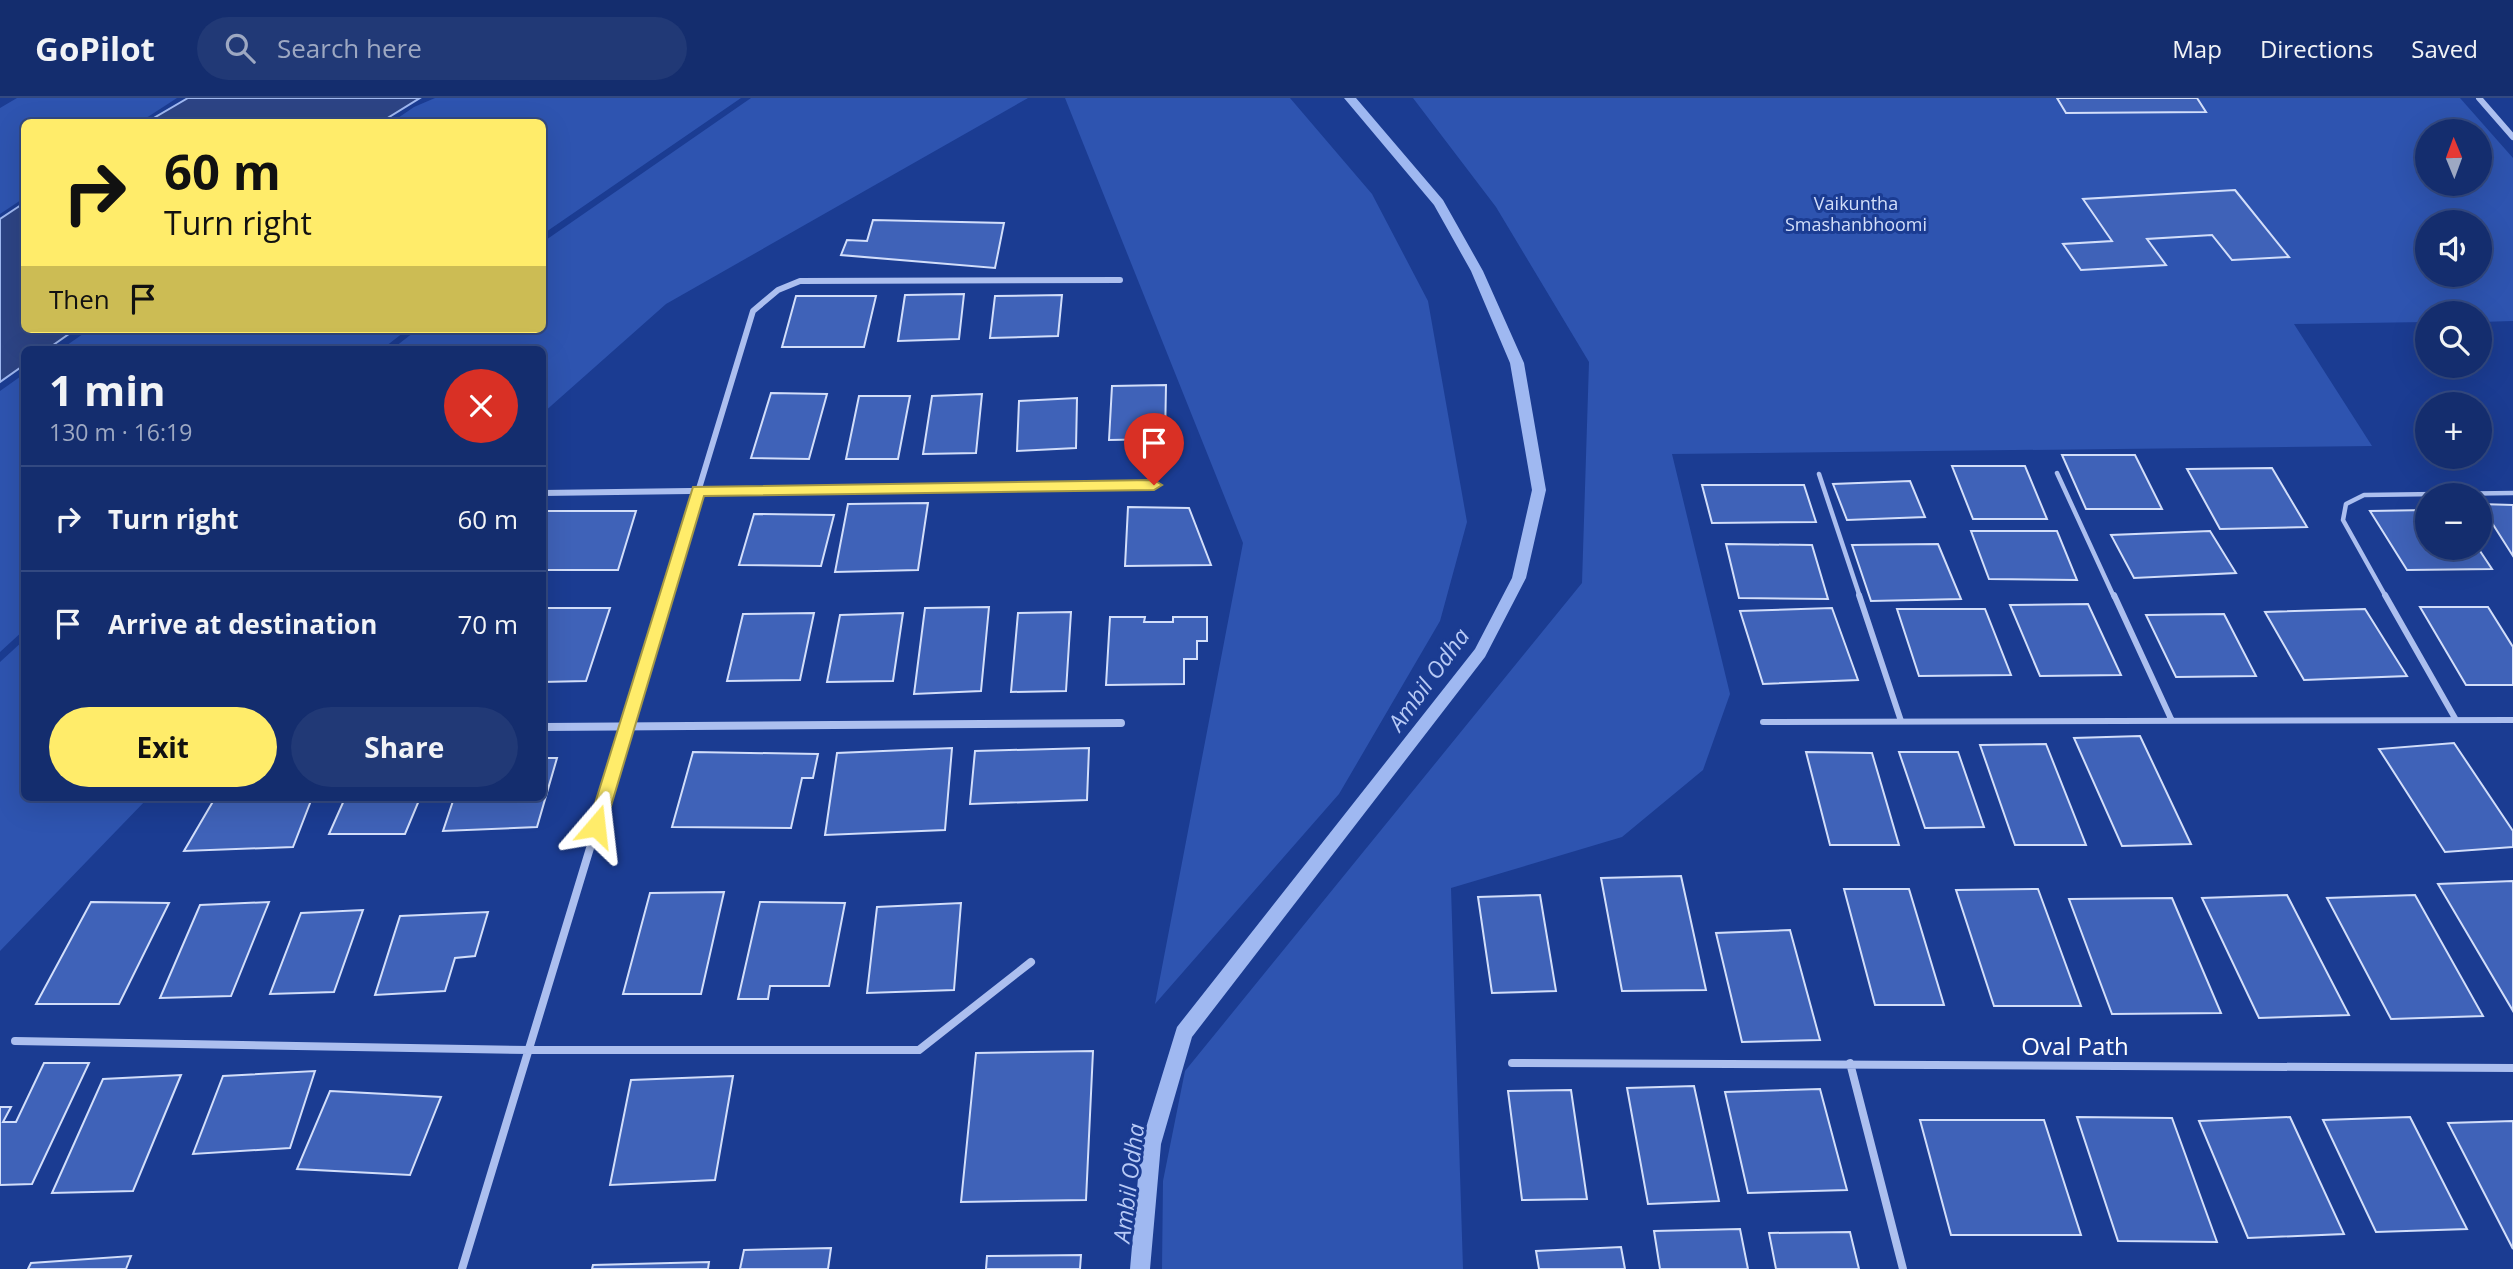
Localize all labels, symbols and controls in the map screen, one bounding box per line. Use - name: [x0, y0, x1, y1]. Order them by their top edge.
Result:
- search box: [197, 17, 687, 80]
- text: GoPilot: [35, 26, 155, 71]
- icon: search: [221, 29, 259, 67]
- text: Search here: [277, 30, 422, 66]
- text: Map: [2172, 32, 2222, 65]
- text: Directions: [2260, 32, 2373, 65]
- text: Saved: [2411, 32, 2478, 65]
- north arrow: [2415, 119, 2492, 196]
- map controls: [2415, 119, 2492, 560]
- text: 60 m: [164, 138, 281, 204]
- icon: right: [49, 147, 140, 238]
- park label: Vaikuntha Smashanbhoomi: [1785, 191, 1927, 236]
- text: Turn right: [164, 201, 312, 244]
- button: sound: [2415, 210, 2492, 287]
- icon: arrive: [124, 280, 162, 318]
- text: Then: [49, 281, 110, 317]
- button: search: [2415, 301, 2492, 378]
- text: 1 min: [49, 361, 166, 418]
- button: close: [444, 369, 518, 443]
- button: +: [2415, 392, 2492, 469]
- pin: [1124, 413, 1184, 485]
- text: 130 m · 16:19: [49, 416, 192, 448]
- icon: arrive: [1135, 424, 1173, 462]
- button: −: [2415, 483, 2492, 560]
- icon: right: [49, 500, 87, 538]
- text: Turn right: [108, 501, 239, 537]
- text: 60 m: [457, 501, 518, 537]
- icon: arrive: [49, 605, 87, 643]
- text: Arrive at destination: [108, 606, 377, 642]
- text: 70 m: [457, 606, 518, 642]
- water label: Ambil Odha: [1379, 621, 1476, 739]
- button: Exit: [49, 707, 277, 787]
- button: Share: [291, 707, 518, 787]
- position arrow: [559, 789, 633, 863]
- street label: Oval Path: [2021, 1029, 2129, 1062]
- water label: Ambil Odha: [1105, 1122, 1151, 1246]

